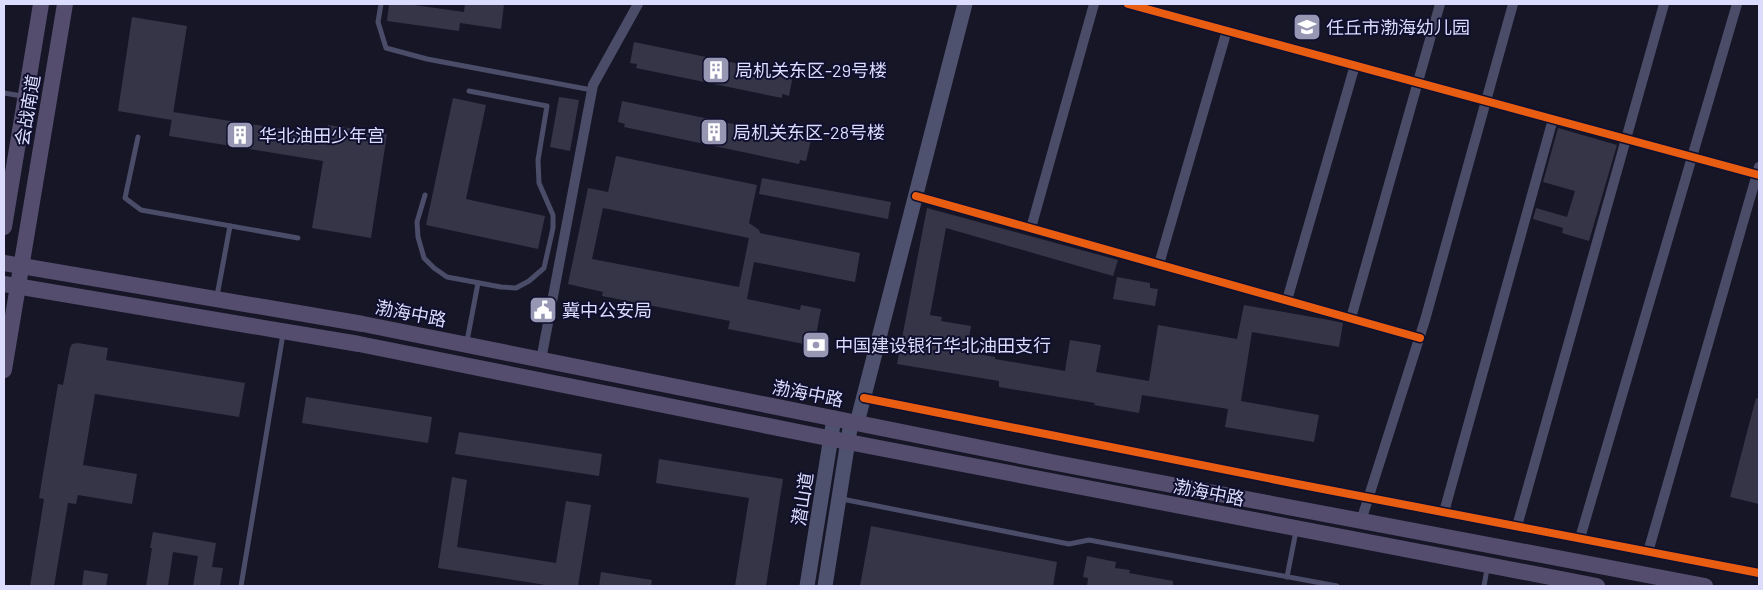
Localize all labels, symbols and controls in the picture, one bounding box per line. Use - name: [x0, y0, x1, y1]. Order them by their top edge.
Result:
- school or university icon: 任丘市渤海幼儿园: [1292, 12, 1322, 42]
- place label: 任丘市渤海幼儿园: [1326, 16, 1470, 38]
- building icon: 局机关东区-29号楼: [701, 55, 731, 85]
- place label: 局机关东区-29号楼: [735, 59, 887, 81]
- street label: 会战南道: [10, 73, 44, 147]
- building icon: 局机关东区-28号楼: [699, 117, 729, 147]
- building icon: 华北油田少年宫: [225, 120, 255, 150]
- place label: 局机关东区-28号楼: [733, 121, 885, 143]
- place label: 华北油田少年宫: [259, 124, 385, 146]
- street label: 渤海中路: [374, 295, 448, 331]
- public building icon: 冀中公安局: [528, 295, 558, 325]
- place label: 冀中公安局: [562, 299, 652, 321]
- bank icon: 中国建设银行华北油田支行: [801, 330, 831, 360]
- place label: 中国建设银行华北油田支行: [835, 334, 1051, 356]
- street label: 渤海中路: [771, 375, 845, 411]
- street label: 潜山道: [787, 471, 817, 527]
- street label: 渤海中路: [1172, 474, 1246, 510]

